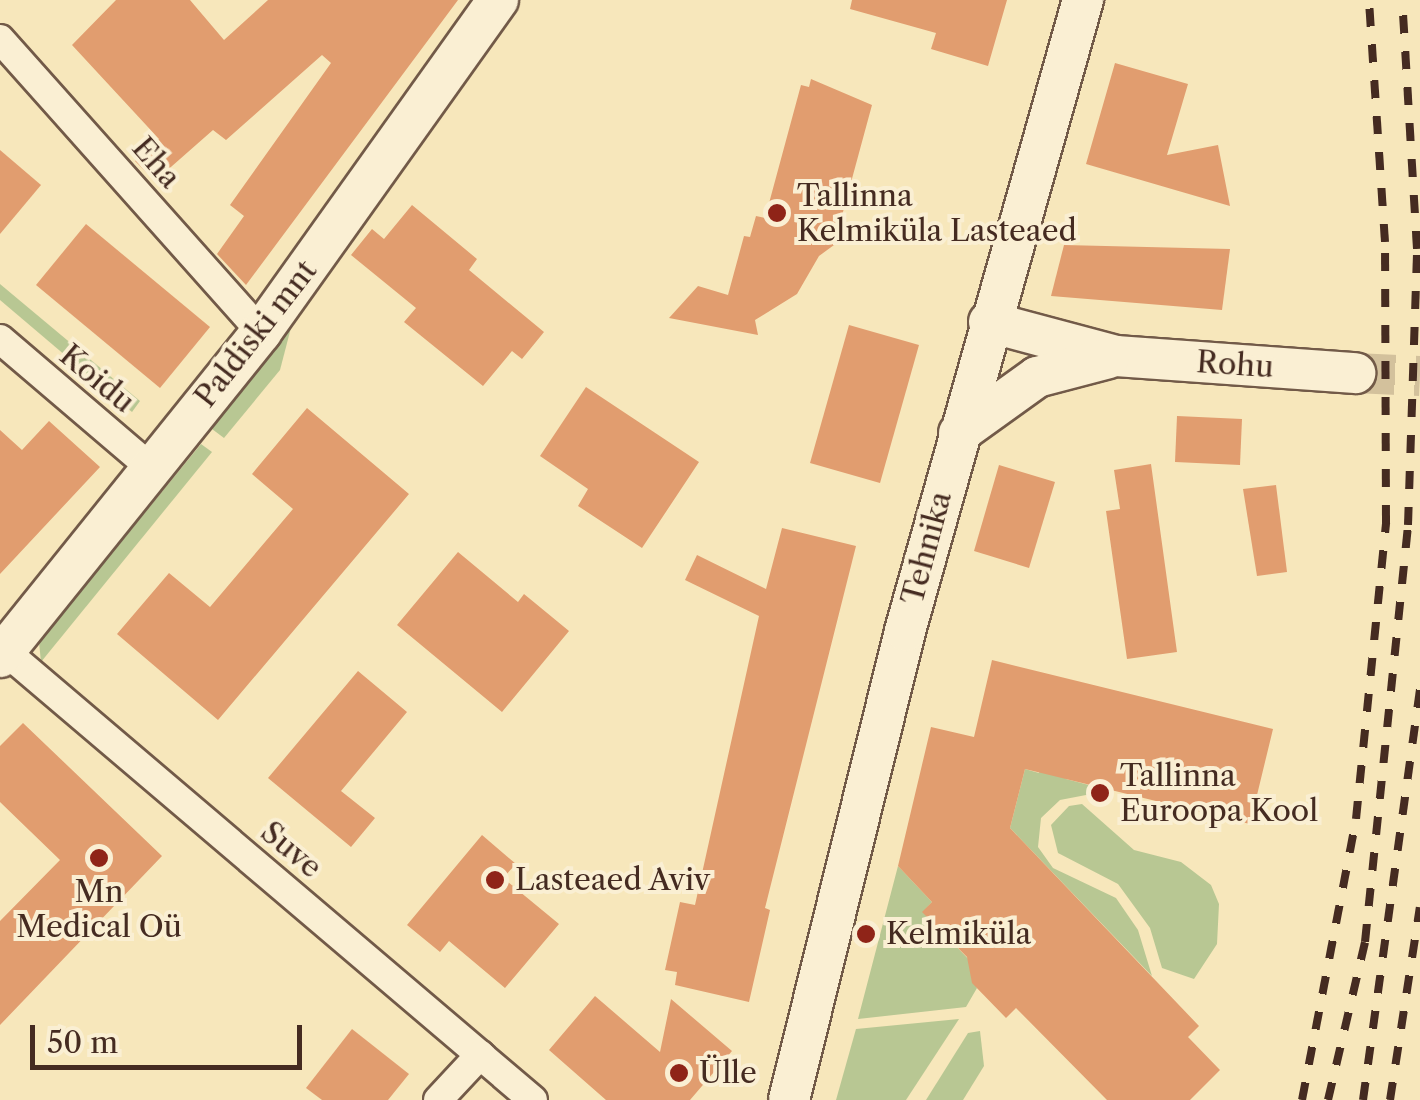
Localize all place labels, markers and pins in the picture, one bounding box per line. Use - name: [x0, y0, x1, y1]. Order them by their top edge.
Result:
- place label: Tallinna Kelmiküla Lasteaed: [797, 178, 1077, 248]
- marker: Tallinna Kelmiküla Lasteaed: [766, 202, 788, 224]
- place label: Tallinna Euroopa Kool: [1120, 758, 1319, 828]
- marker: Tallinna Euroopa Kool: [1089, 782, 1111, 804]
- marker: Mn Medical Oü: [88, 847, 110, 869]
- place label: Lasteaed Aviv: [515, 862, 711, 898]
- marker: Lasteaed Aviv: [484, 869, 506, 891]
- place label: Mn Medical Oü: [16, 874, 182, 944]
- place label: Kelmiküla: [886, 916, 1031, 952]
- marker: Kelmiküla: [855, 923, 877, 945]
- place label: Ülle: [699, 1055, 757, 1091]
- marker: Ülle: [668, 1062, 690, 1084]

